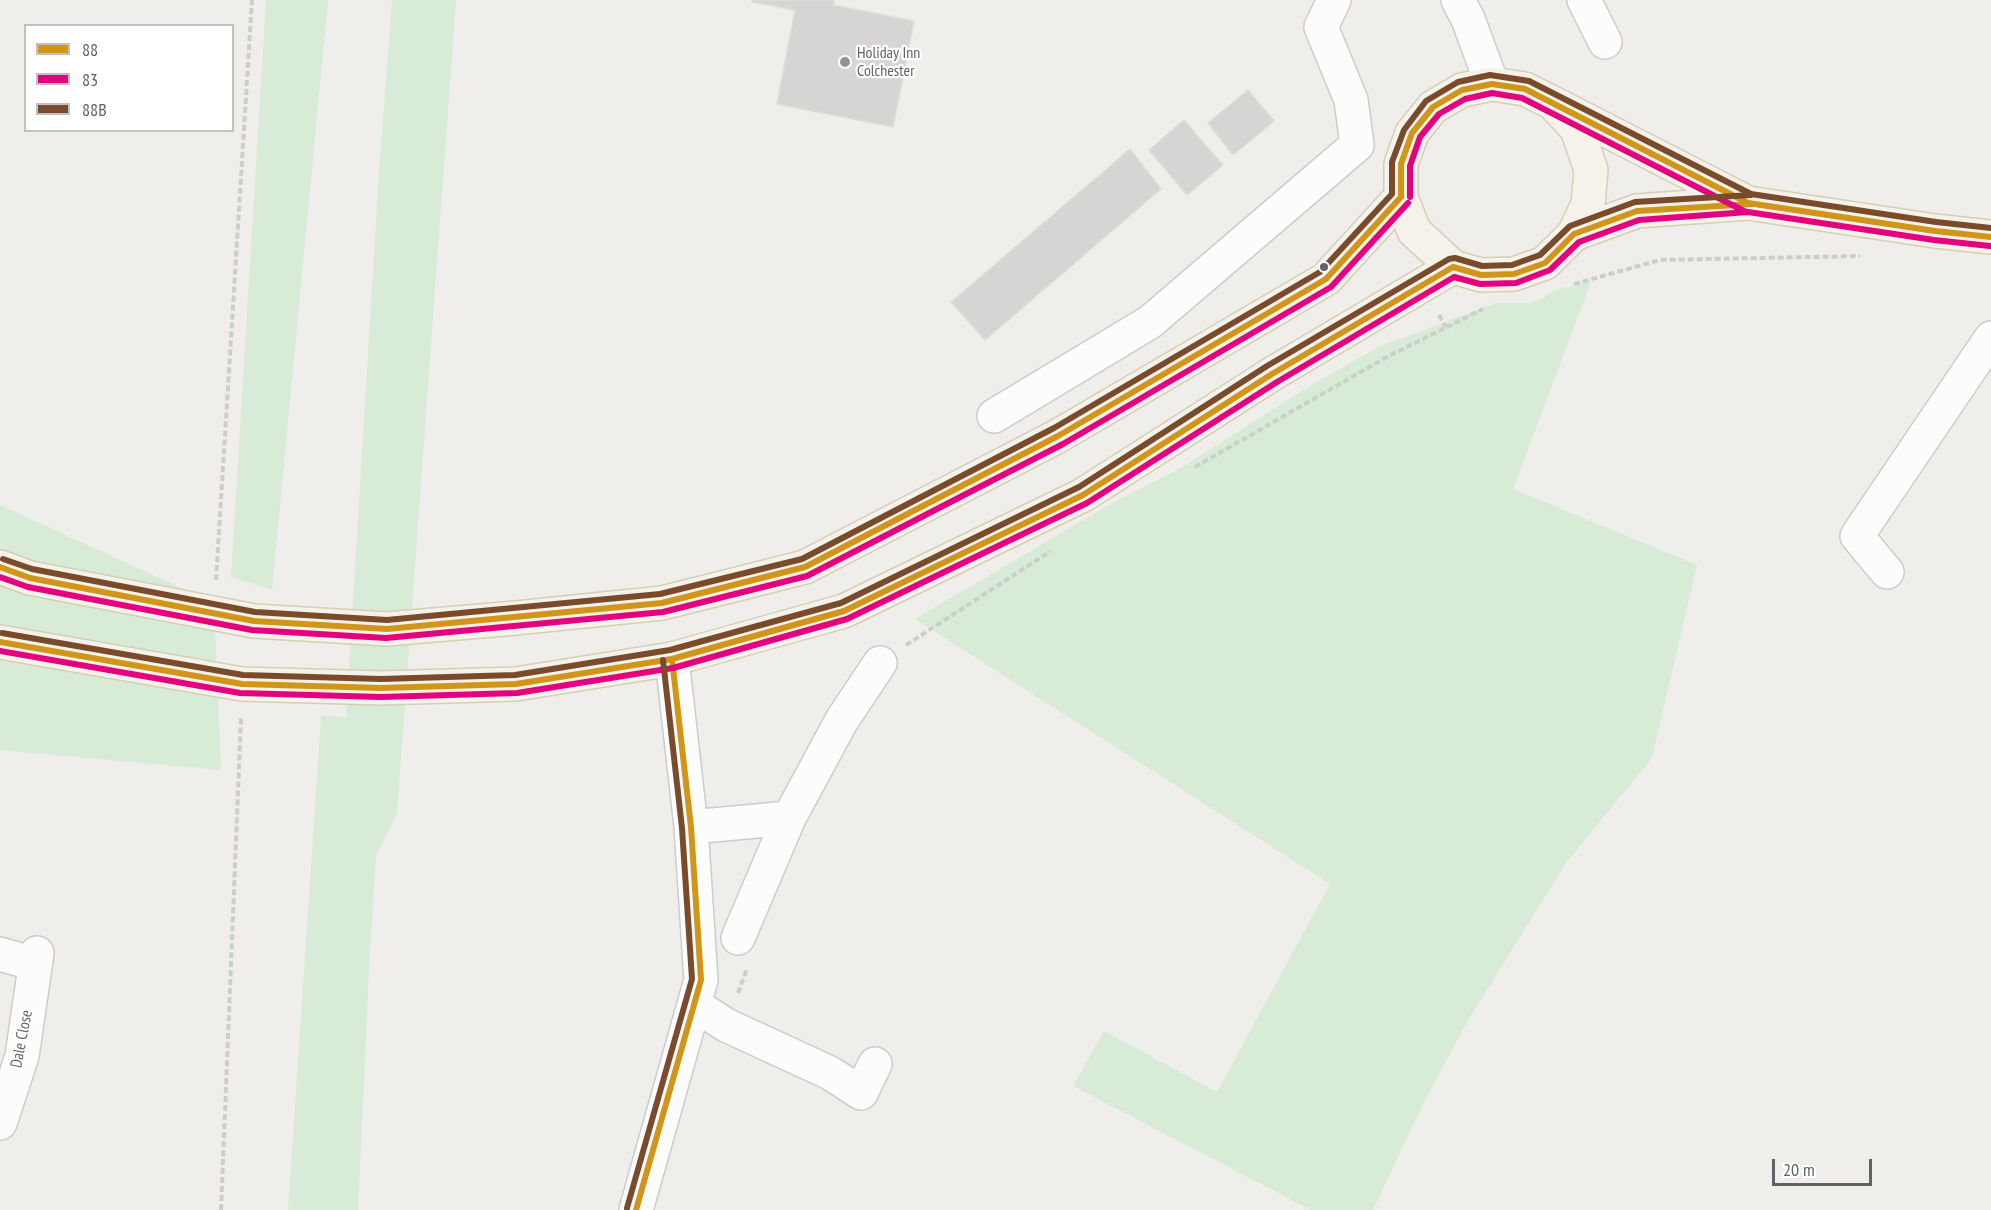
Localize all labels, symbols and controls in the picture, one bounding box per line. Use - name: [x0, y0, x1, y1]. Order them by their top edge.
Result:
- legend: [24, 24, 234, 132]
- text: 88: [82, 38, 98, 61]
- place label: Holiday Inn Colchester: [857, 43, 920, 81]
- marker: Holiday Inn Colchester: [838, 55, 852, 69]
- text: 83: [82, 68, 98, 91]
- text: 88B: [82, 98, 107, 121]
- unlabelled marker: [1318, 261, 1330, 273]
- street label: Dale Close: [7, 1008, 37, 1070]
- scale bar: [1775, 1147, 1876, 1185]
- text: 20 m: [1783, 1158, 1815, 1181]

